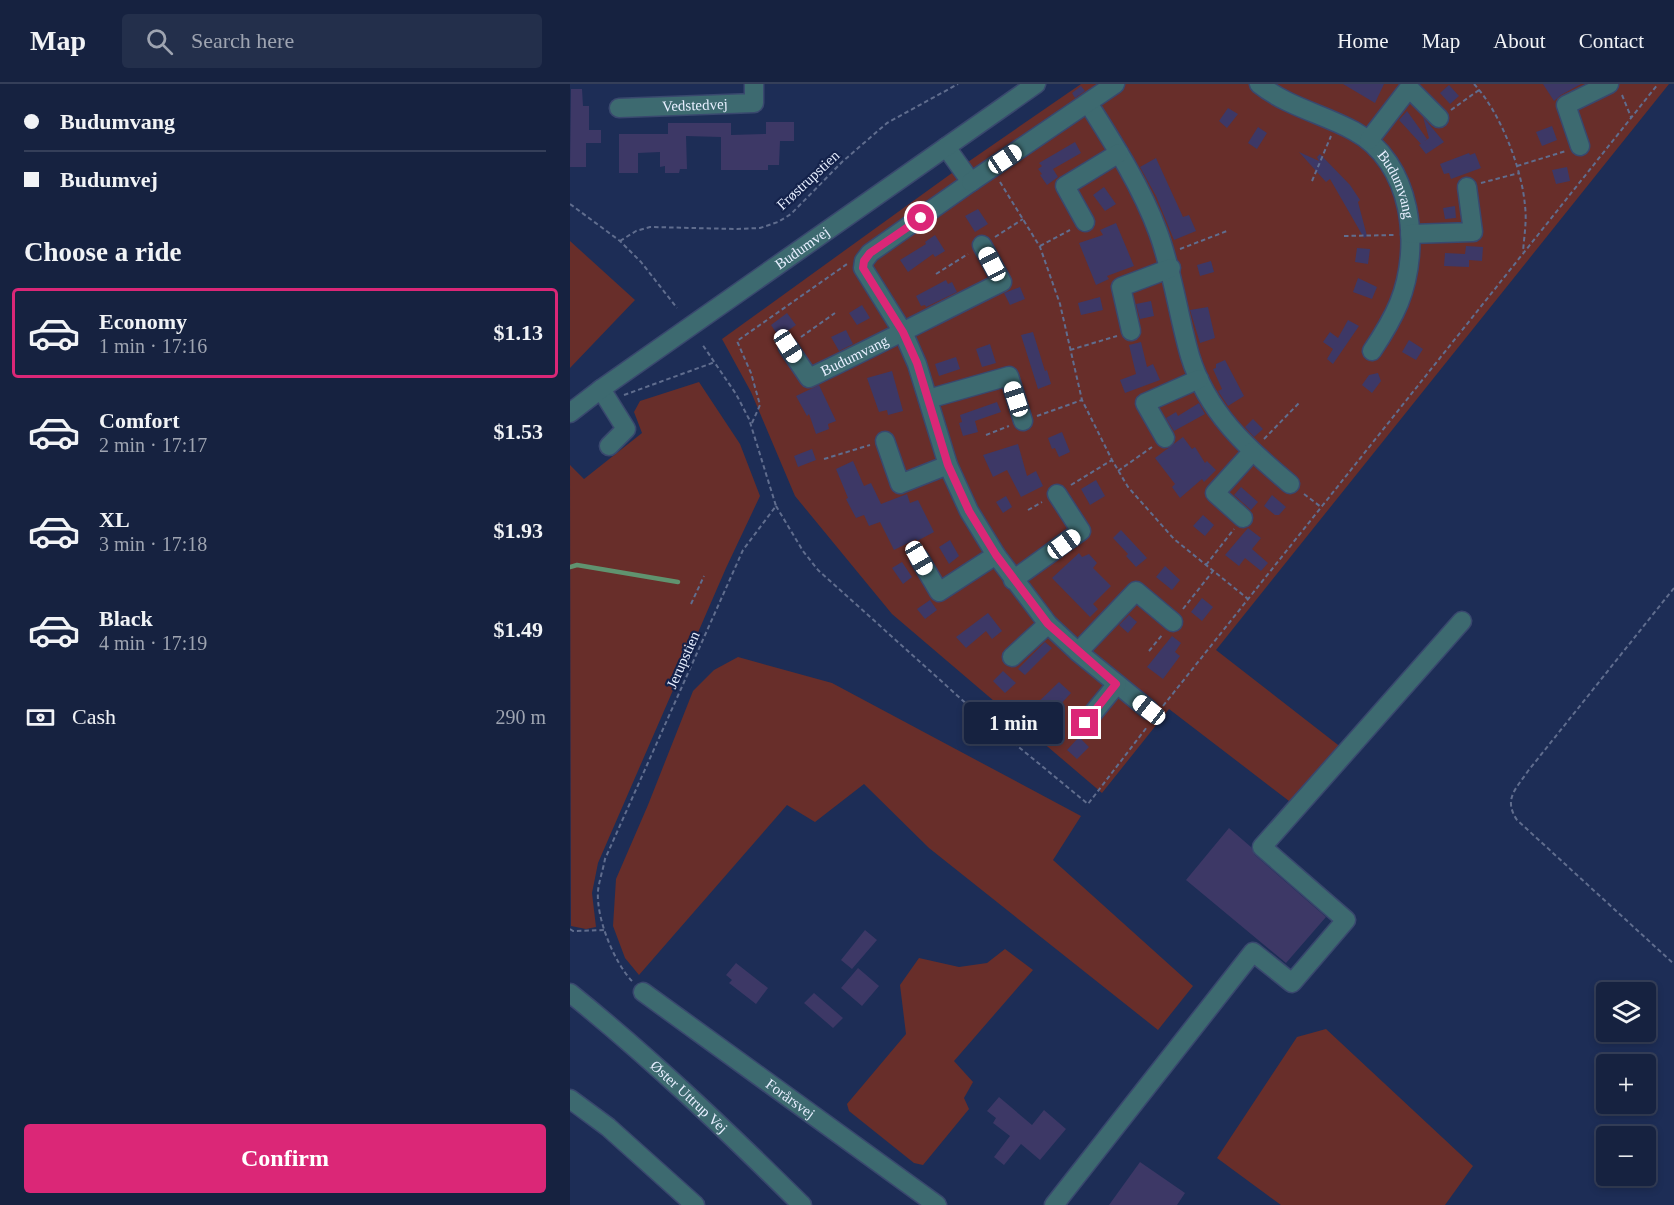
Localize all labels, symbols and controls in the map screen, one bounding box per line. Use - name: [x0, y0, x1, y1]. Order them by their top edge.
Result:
- search box: [122, 14, 542, 68]
- text: Map: [30, 25, 86, 56]
- icon: search: [143, 25, 176, 58]
- text: Search here: [191, 28, 294, 53]
- text: Home: [1337, 29, 1389, 53]
- text: Map: [1422, 29, 1460, 53]
- text: About: [1493, 29, 1546, 53]
- text: Contact: [1579, 29, 1644, 53]
- street label: Vedstedvej: [662, 96, 728, 114]
- text: Budumvang: [60, 109, 175, 134]
- car: [985, 141, 1025, 177]
- street label: Frøstrupstien: [774, 147, 843, 213]
- street label: Budumvang: [1374, 147, 1417, 220]
- text: Budumvej: [60, 167, 158, 192]
- route start: [907, 204, 934, 231]
- street label: Budumvej: [772, 223, 832, 272]
- text: Choose a ride: [24, 237, 182, 267]
- car: [976, 244, 1008, 284]
- icon: car: [27, 306, 81, 360]
- text: Economy: [99, 309, 187, 334]
- text: $1.13: [494, 320, 543, 345]
- car: [771, 326, 805, 366]
- street label: Budumvang: [818, 332, 891, 379]
- text: 1 min · 17:16: [99, 335, 207, 357]
- car: [1002, 379, 1030, 419]
- icon: car: [27, 405, 81, 459]
- text: Comfort: [99, 408, 180, 433]
- text: $1.53: [494, 419, 543, 444]
- text: 2 min · 17:17: [99, 434, 207, 456]
- icon: car: [27, 504, 81, 558]
- text: XL: [99, 507, 130, 532]
- text: $1.93: [494, 518, 543, 543]
- car: [1044, 526, 1084, 562]
- text: 3 min · 17:18: [99, 533, 207, 555]
- car: [902, 538, 936, 578]
- icon: car: [27, 603, 81, 657]
- text: Black: [99, 606, 153, 631]
- text: $1.49: [494, 617, 543, 642]
- street label: Jerupstien: [663, 629, 703, 691]
- text: 4 min · 17:19: [99, 632, 207, 654]
- car: [1129, 692, 1169, 728]
- icon: cash: [24, 701, 57, 734]
- callout: 1 min: [965, 702, 1064, 744]
- text: Cash: [72, 704, 116, 729]
- text: 290 m: [495, 706, 546, 728]
- route end: [1071, 709, 1098, 736]
- text: 1 min: [989, 712, 1038, 734]
- map controls: [1596, 982, 1656, 1186]
- button: layers: [1596, 982, 1656, 1042]
- button: +: [1596, 1054, 1656, 1114]
- street label: Øster Uttrup Vej: [647, 1057, 731, 1136]
- street label: Forårsvej: [763, 1076, 818, 1122]
- button: Confirm: [24, 1124, 546, 1193]
- button: −: [1596, 1126, 1656, 1186]

